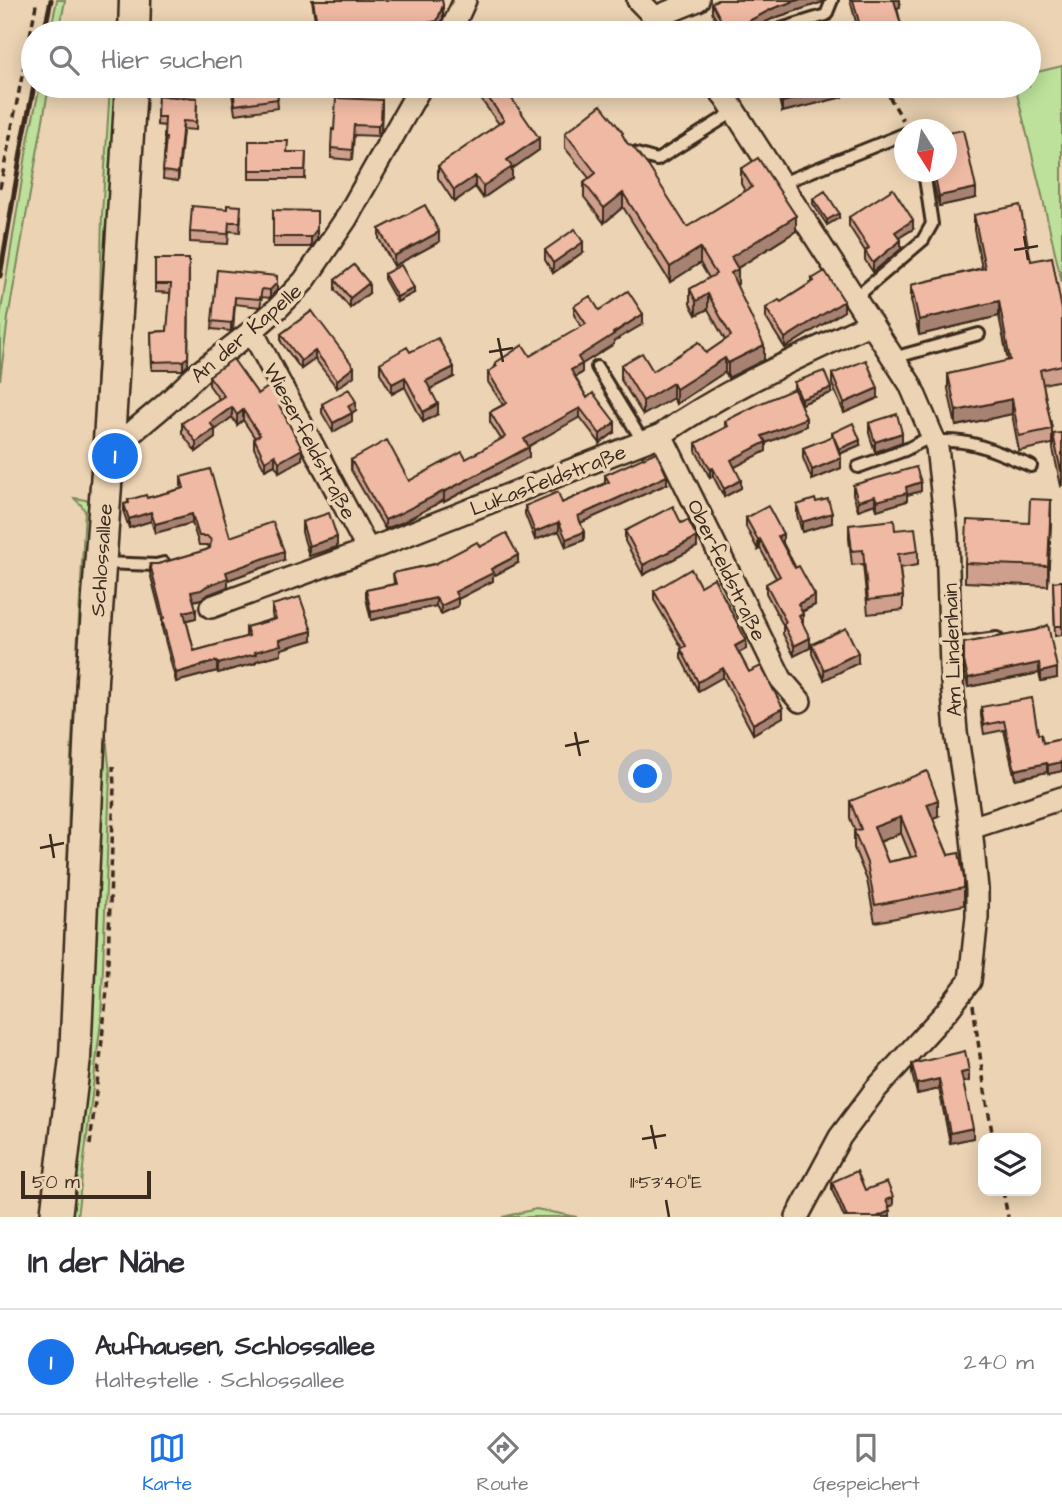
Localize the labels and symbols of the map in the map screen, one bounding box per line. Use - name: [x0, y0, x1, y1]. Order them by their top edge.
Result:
- north arrow: [894, 119, 957, 182]
- street label: An der Kapelle: [184, 277, 309, 391]
- street label: Wieserfeldstraße: [256, 358, 363, 525]
- pin: 1: [92, 430, 138, 482]
- street label: Lukasfeldstraße: [466, 437, 630, 524]
- street label: Oberfeldstraße: [680, 495, 773, 646]
- street label: Schlossallee: [83, 502, 120, 618]
- street label: Am Lindenhain: [936, 583, 969, 717]
- your location: [628, 759, 662, 793]
- scale bar: [21, 1168, 150, 1200]
- text: 11°53'40"E: [630, 1170, 702, 1195]

